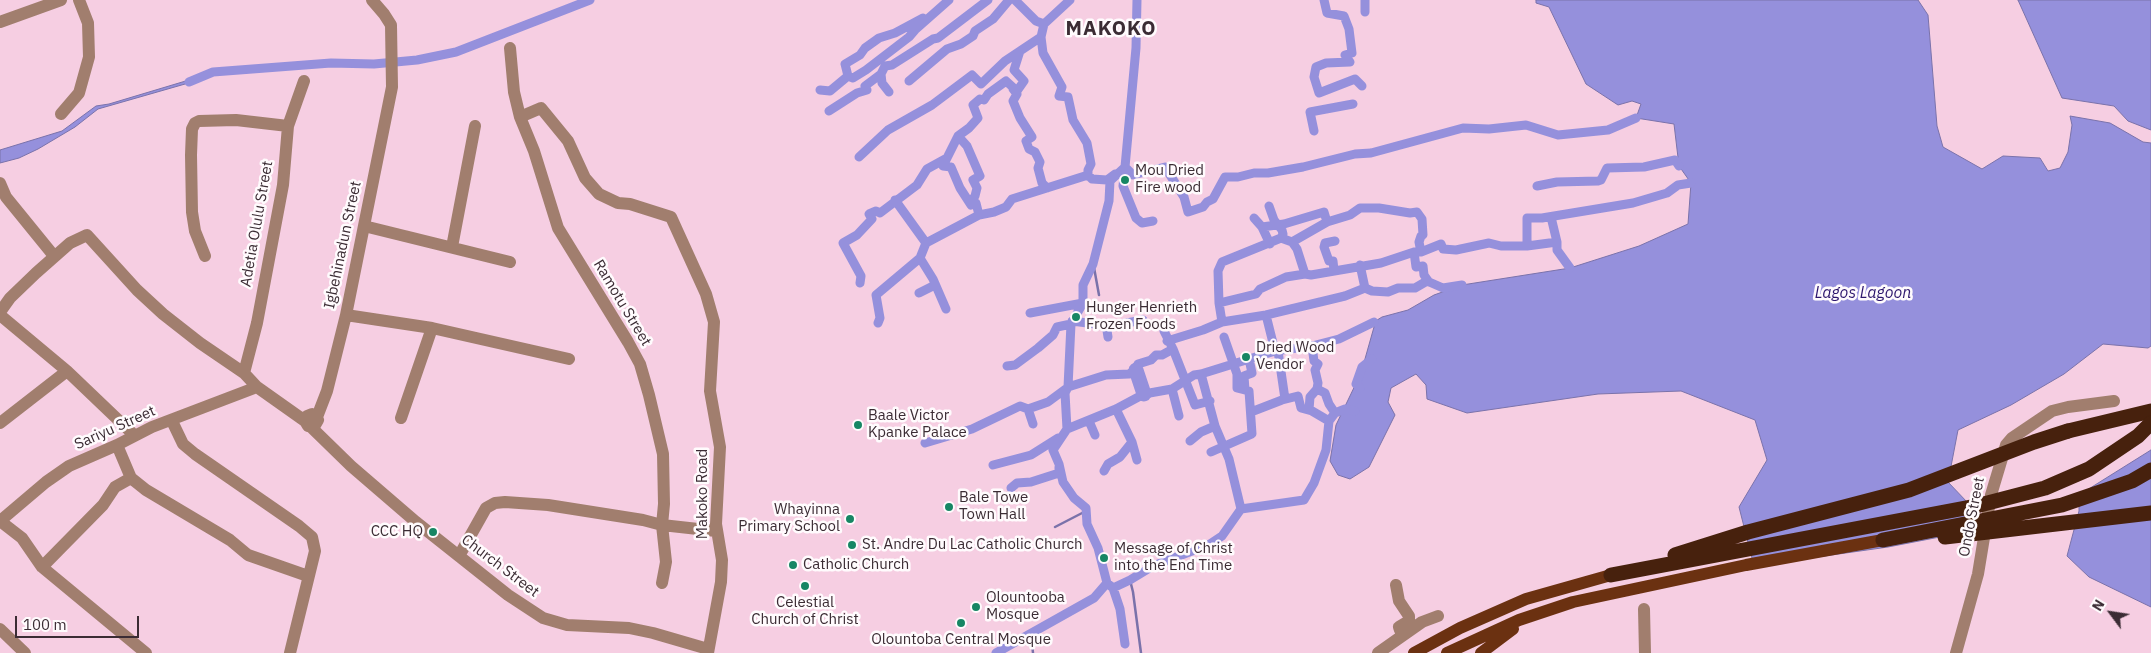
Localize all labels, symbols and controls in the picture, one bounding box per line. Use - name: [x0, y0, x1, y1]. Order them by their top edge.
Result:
- district label: MAKOKO: [1065, 17, 1157, 41]
- street label: Adetia Olulu Street: [237, 160, 277, 288]
- place label: Mou Dried Fire wood: [1135, 162, 1204, 197]
- marker: Mou Dried Fire wood: [1119, 174, 1131, 186]
- street label: Igbehinadun Street: [321, 180, 365, 310]
- street label: Ramotu Street: [589, 257, 655, 349]
- water label: Lagos Lagoon: [1815, 283, 1911, 303]
- place label: Hunger Henrieth Frozen Foods: [1086, 299, 1197, 334]
- marker: Hunger Henrieth Frozen Foods: [1070, 311, 1082, 323]
- place label: Dried Wood Vendor: [1256, 339, 1334, 374]
- marker: Dried Wood Vendor: [1240, 351, 1252, 363]
- street label: Sariyu Street: [72, 402, 158, 454]
- place label: Baale Victor Kpanke Palace: [868, 407, 967, 442]
- marker: Baale Victor Kpanke Palace: [852, 419, 864, 431]
- street label: Makoko Road: [694, 449, 712, 539]
- street label: Ondo Street: [1955, 476, 1989, 558]
- place label: Bale Towe Town Hall: [959, 489, 1028, 524]
- place label: Whayinna Primary School: [738, 501, 840, 536]
- marker: Bale Towe Town Hall: [943, 501, 955, 513]
- marker: Whayinna Primary School: [844, 513, 856, 525]
- place label: CCC HQ: [371, 523, 423, 541]
- marker: CCC HQ: [427, 526, 439, 538]
- street label: Church Street: [458, 531, 542, 601]
- place label: St. Andre Du Lac Catholic Church: [862, 536, 1083, 554]
- marker: St. Andre Du Lac Catholic Church: [846, 539, 858, 551]
- place label: Message of Christ into the End Time: [1114, 540, 1233, 575]
- marker: Message of Christ into the End Time: [1098, 552, 1110, 564]
- place label: Catholic Church: [803, 556, 909, 574]
- marker: Catholic Church: [787, 559, 799, 571]
- marker: Celestial Church of Christ: [799, 580, 811, 592]
- north arrow: [2086, 588, 2136, 638]
- place label: Olountooba Mosque: [986, 589, 1065, 624]
- place label: Celestial Church of Christ: [751, 594, 859, 629]
- text: N: [2088, 596, 2108, 614]
- marker: Olountooba Mosque: [970, 601, 982, 613]
- scale bar: [18, 606, 141, 638]
- text: 100 m: [23, 615, 67, 634]
- marker: Olountoba Central Mosque: [955, 617, 967, 629]
- place label: Olountoba Central Mosque: [871, 631, 1051, 649]

